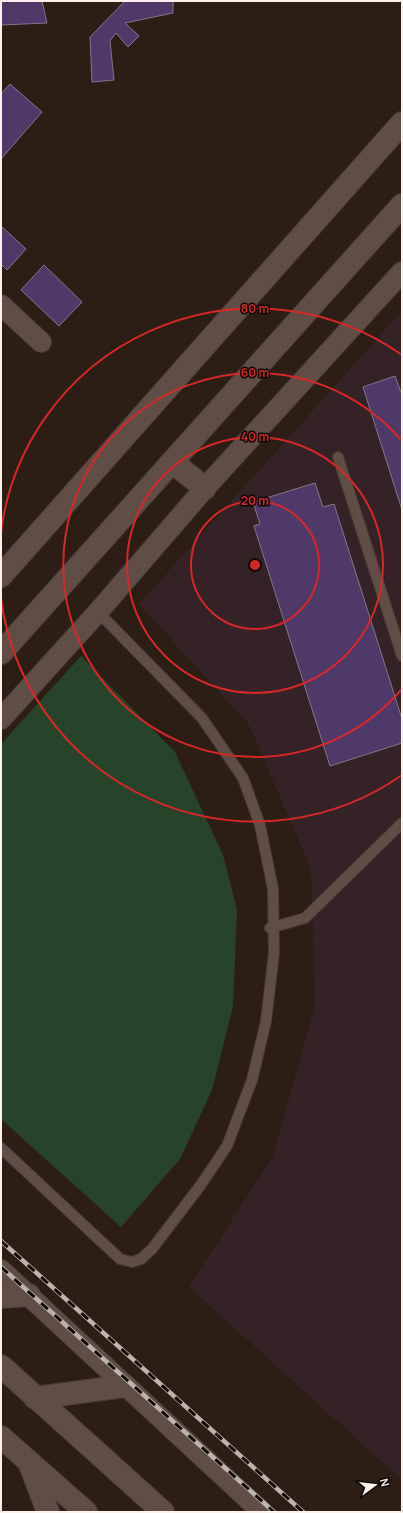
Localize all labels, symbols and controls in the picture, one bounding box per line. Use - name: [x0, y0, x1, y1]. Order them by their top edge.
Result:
- text: 80 m: [241, 300, 269, 317]
- text: 60 m: [241, 364, 269, 381]
- text: 40 m: [241, 428, 269, 445]
- text: 20 m: [241, 492, 269, 509]
- centre of rings: [248, 558, 262, 572]
- north arrow: [355, 1465, 395, 1505]
- text: N: [377, 1477, 393, 1488]

